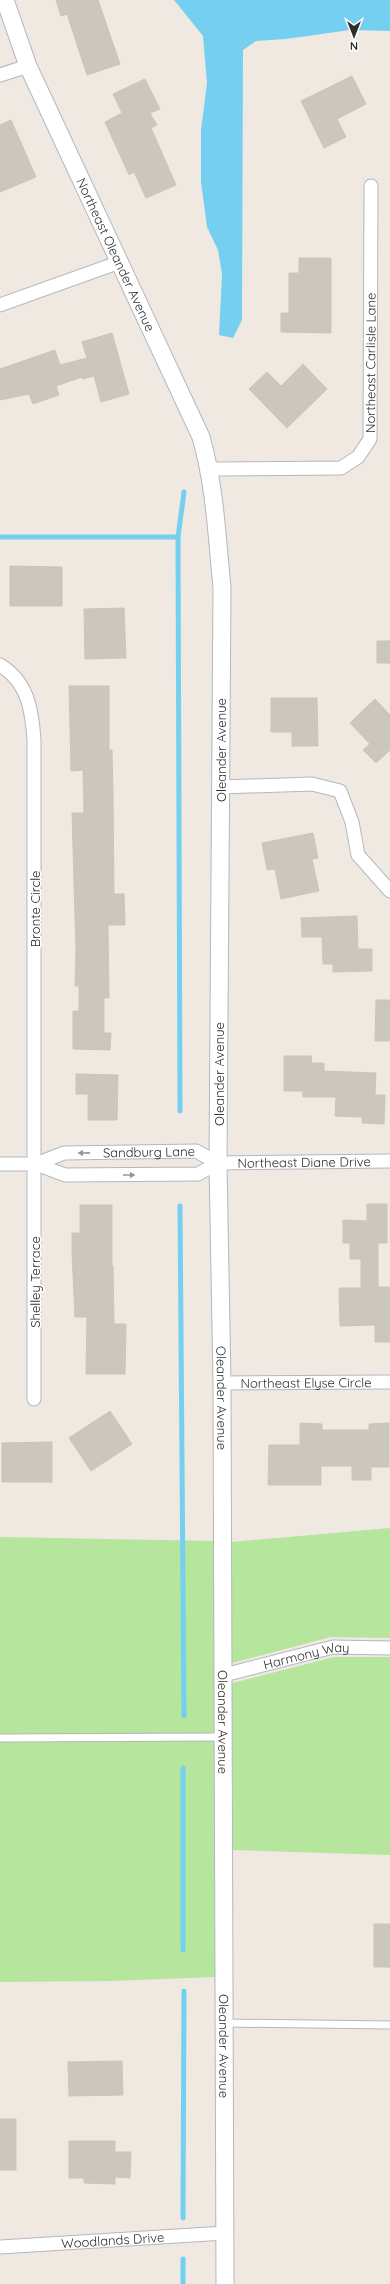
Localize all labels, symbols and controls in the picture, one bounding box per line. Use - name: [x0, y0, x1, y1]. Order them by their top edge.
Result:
- north arrow: [334, 16, 374, 56]
- text: N: [350, 39, 358, 53]
- street label: Northeast Oleander Avenue: [73, 175, 159, 334]
- street label: Northeast Carlisle Lane: [362, 293, 379, 433]
- street label: Oleander Avenue: [213, 698, 229, 802]
- street label: Bronte Circle: [27, 871, 43, 947]
- street label: Oleander Avenue: [211, 1022, 227, 1126]
- street label: Sandburg Lane: [103, 1143, 195, 1160]
- one-way arrow: [77, 1150, 90, 1156]
- street label: Northeast Diane Drive: [237, 1153, 371, 1171]
- one-way arrow: [123, 1172, 136, 1178]
- street label: Shelley Terrace: [27, 1236, 43, 1328]
- street label: Oleander Avenue: [213, 1346, 230, 1450]
- street label: Northeast Elyse Circle: [240, 1374, 372, 1391]
- street label: Harmony Way: [262, 1639, 350, 1673]
- street label: Oleander Avenue: [215, 1670, 231, 1774]
- street label: Oleander Avenue: [216, 1994, 232, 2098]
- street label: Woodlands Drive: [61, 2229, 165, 2251]

